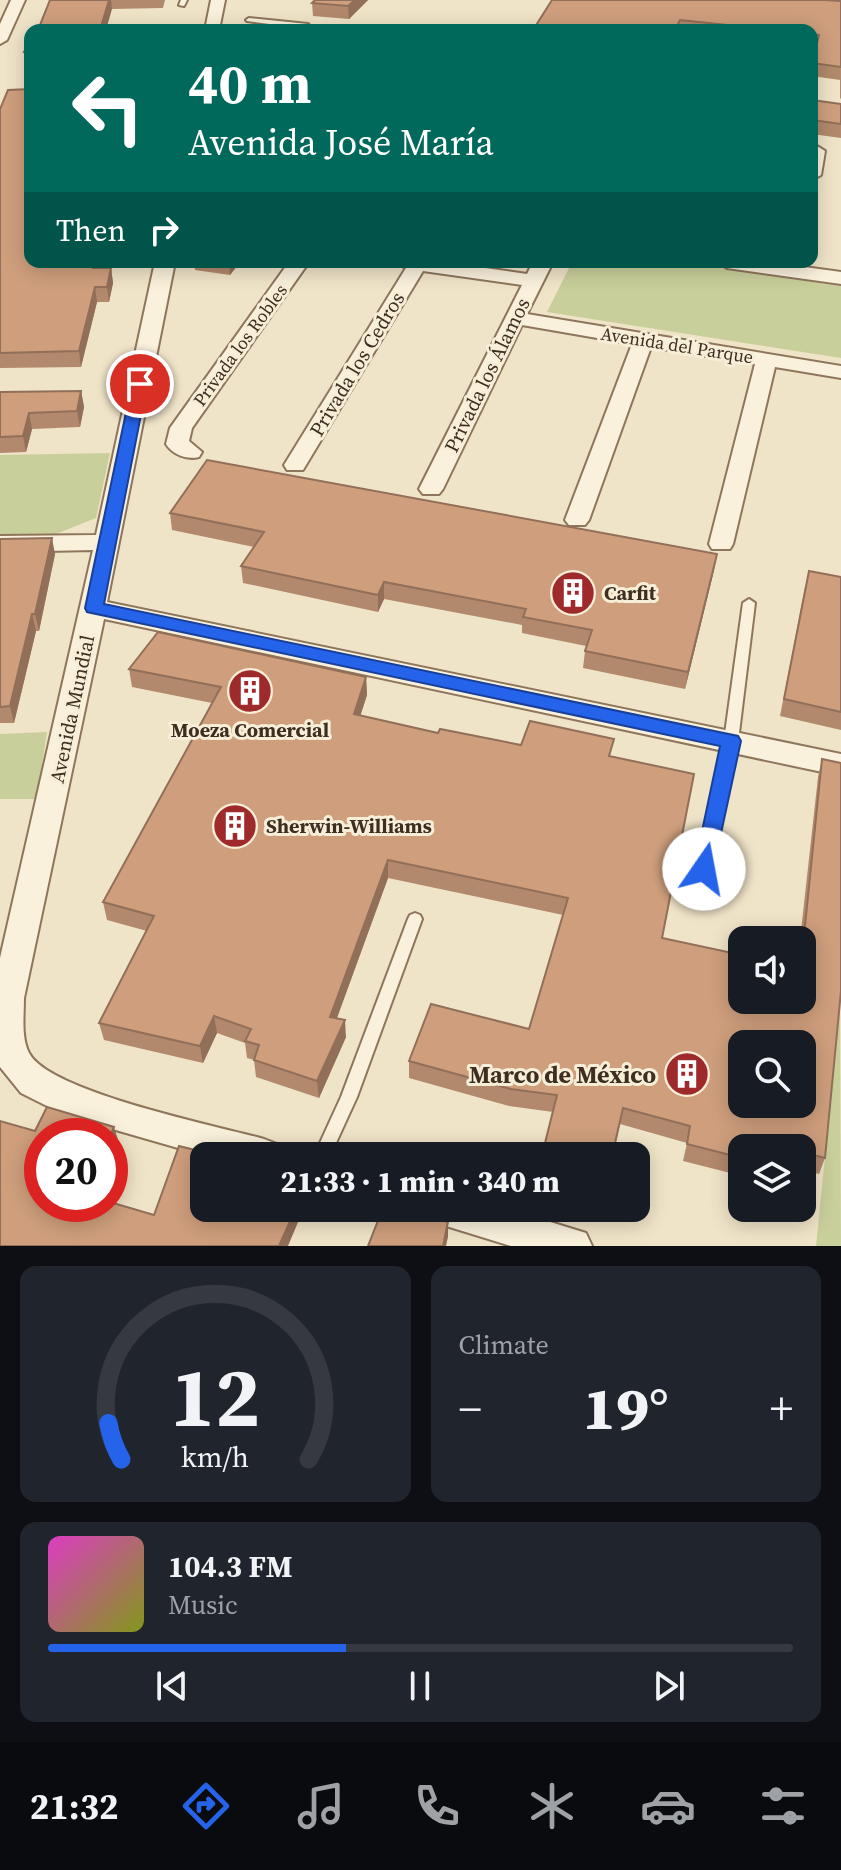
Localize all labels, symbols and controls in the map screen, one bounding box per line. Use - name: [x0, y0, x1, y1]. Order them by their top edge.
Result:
- text: 40 m: [188, 45, 311, 122]
- icon: left: [56, 56, 160, 160]
- text: Avenida José María: [188, 118, 494, 167]
- icon: right: [142, 208, 186, 252]
- text: Then: [56, 210, 126, 251]
- street label: Privada los Robles: [187, 279, 293, 411]
- street label: Privada los Cedros: [303, 287, 411, 441]
- street label: Privada los Álamos: [437, 293, 537, 457]
- street label: Avenida del Parque: [599, 321, 755, 369]
- pin: [106, 350, 174, 418]
- icon: arrive: [118, 362, 162, 406]
- building icon: Carfit: [549, 569, 597, 617]
- place label: Carfit: [604, 579, 657, 607]
- street label: Avenida Mundial: [43, 632, 101, 786]
- building icon: Moeza Comercial: [226, 667, 274, 715]
- place label: Moeza Comercial: [171, 716, 329, 744]
- building icon: Sherwin-Williams: [211, 802, 259, 850]
- place label: Sherwin-Williams: [266, 812, 432, 840]
- position arrow: [662, 827, 746, 911]
- map controls: [728, 926, 816, 1222]
- button: sound: [728, 926, 816, 1014]
- button: search: [728, 1030, 816, 1118]
- building icon: Marco de México: [663, 1050, 711, 1098]
- place label: Marco de México: [469, 1058, 656, 1091]
- speed limit sign: 20: [24, 1118, 128, 1222]
- button: layers: [728, 1134, 816, 1222]
- text: 21:33 · 1 min · 340 m: [280, 1161, 560, 1202]
- text: Climate: [459, 1327, 549, 1363]
- text: 12: [170, 1340, 260, 1454]
- text: 19°: [583, 1367, 669, 1449]
- text: −: [459, 1378, 482, 1439]
- text: +: [770, 1378, 793, 1439]
- text: km/h: [181, 1437, 249, 1477]
- text: 104.3 FM: [168, 1546, 293, 1587]
- text: Music: [168, 1587, 238, 1623]
- icon: previous: [150, 1664, 194, 1708]
- icon: pause: [398, 1664, 442, 1708]
- icon: next: [647, 1664, 691, 1708]
- icon: directions: [178, 1778, 234, 1834]
- icon: music: [293, 1778, 349, 1834]
- icon: phone: [409, 1778, 465, 1834]
- icon: climate: [524, 1778, 580, 1834]
- icon: car: [640, 1778, 696, 1834]
- icon: filters: [755, 1778, 811, 1834]
- text: 21:32: [30, 1782, 119, 1831]

